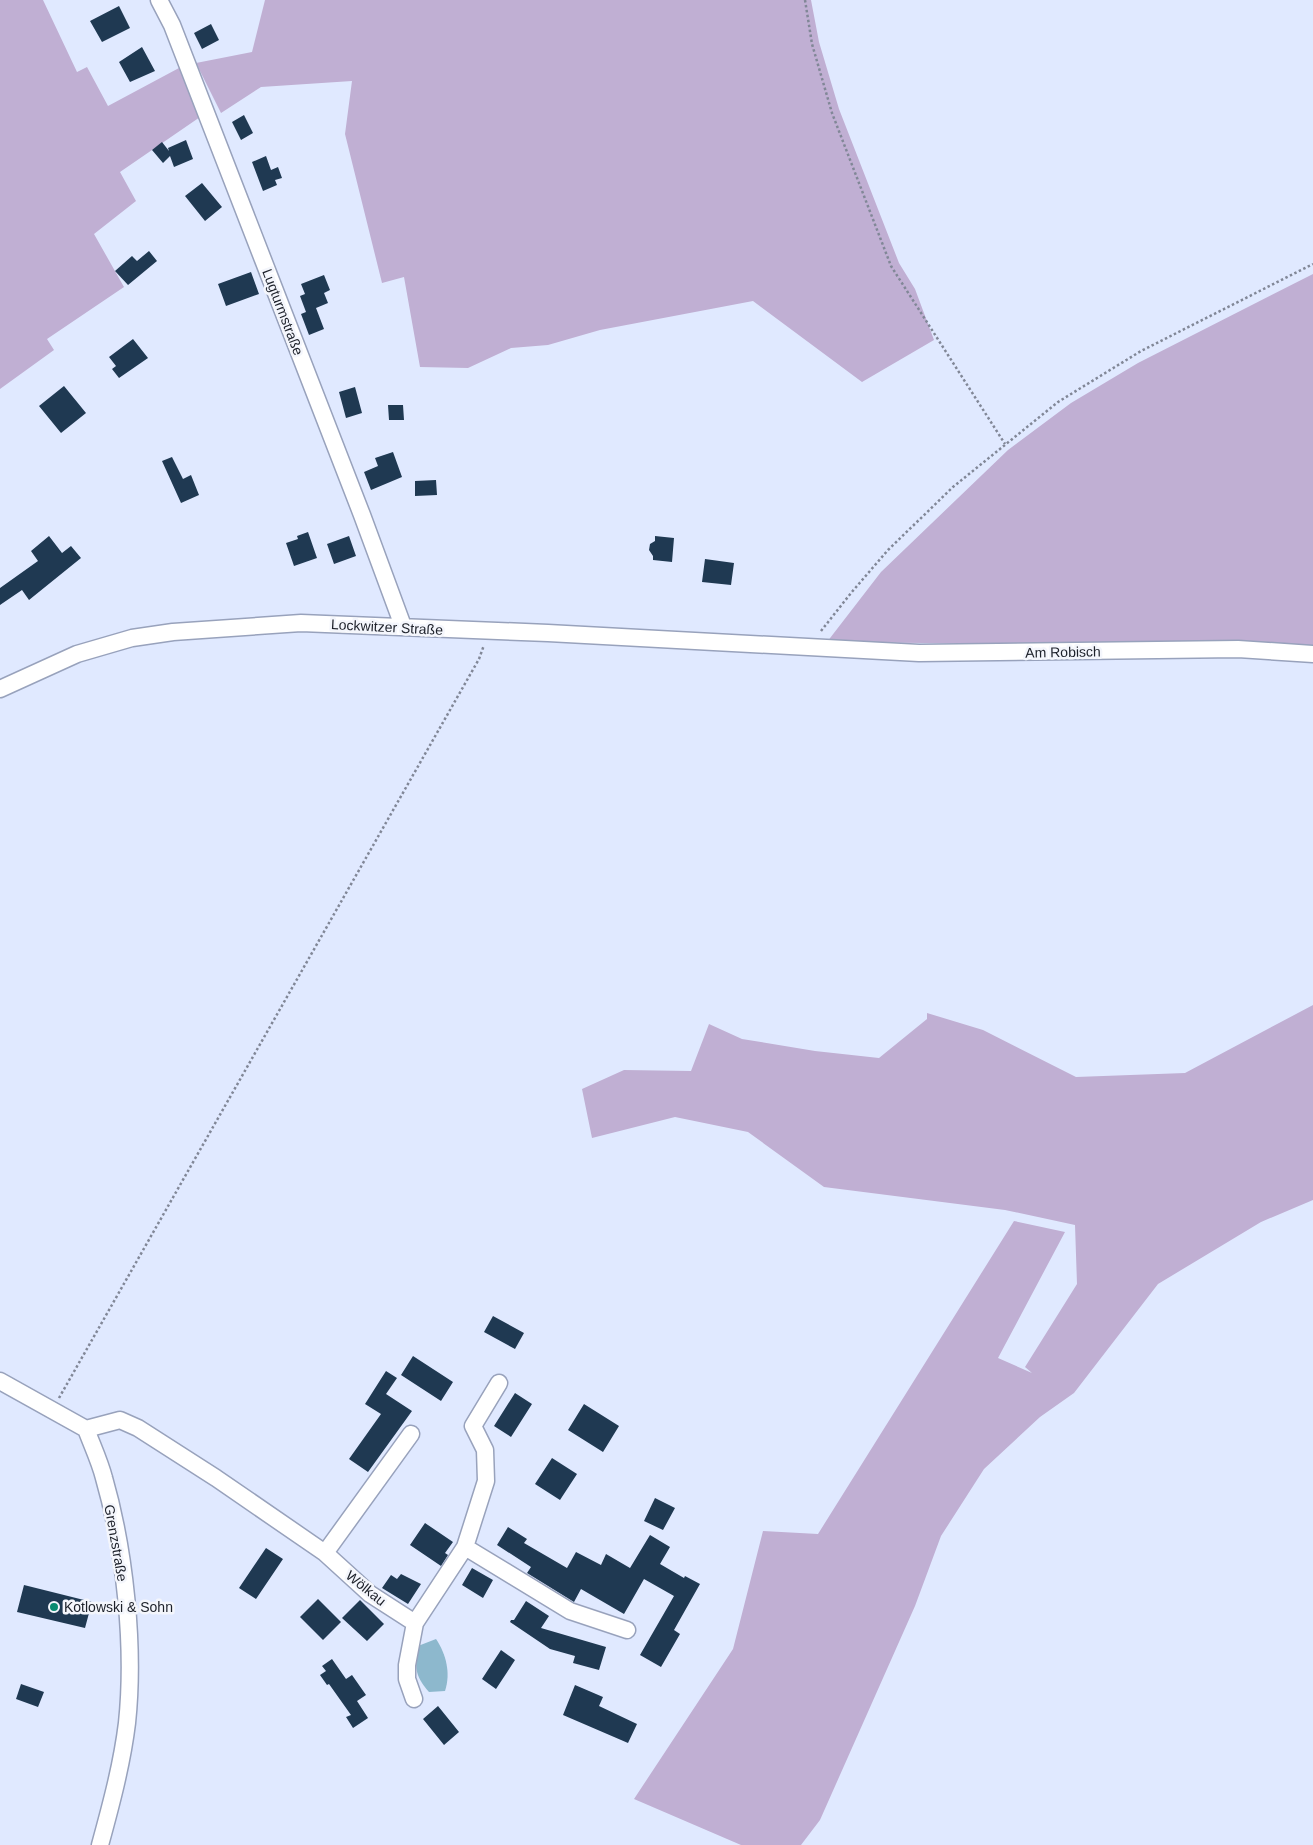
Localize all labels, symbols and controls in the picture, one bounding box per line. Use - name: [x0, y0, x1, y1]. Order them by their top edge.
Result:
- street label: Lugturmstraße: [259, 267, 307, 358]
- street label: Lockwitzer Straße: [331, 616, 444, 638]
- street label: Am Robisch: [1025, 643, 1101, 661]
- street label: Grenzstraße: [101, 1503, 131, 1583]
- street label: Wölkau: [343, 1567, 389, 1609]
- place label: Kotlowski & Sohn: [64, 1599, 173, 1615]
- marker: Kotlowski & Sohn: [48, 1601, 60, 1613]

